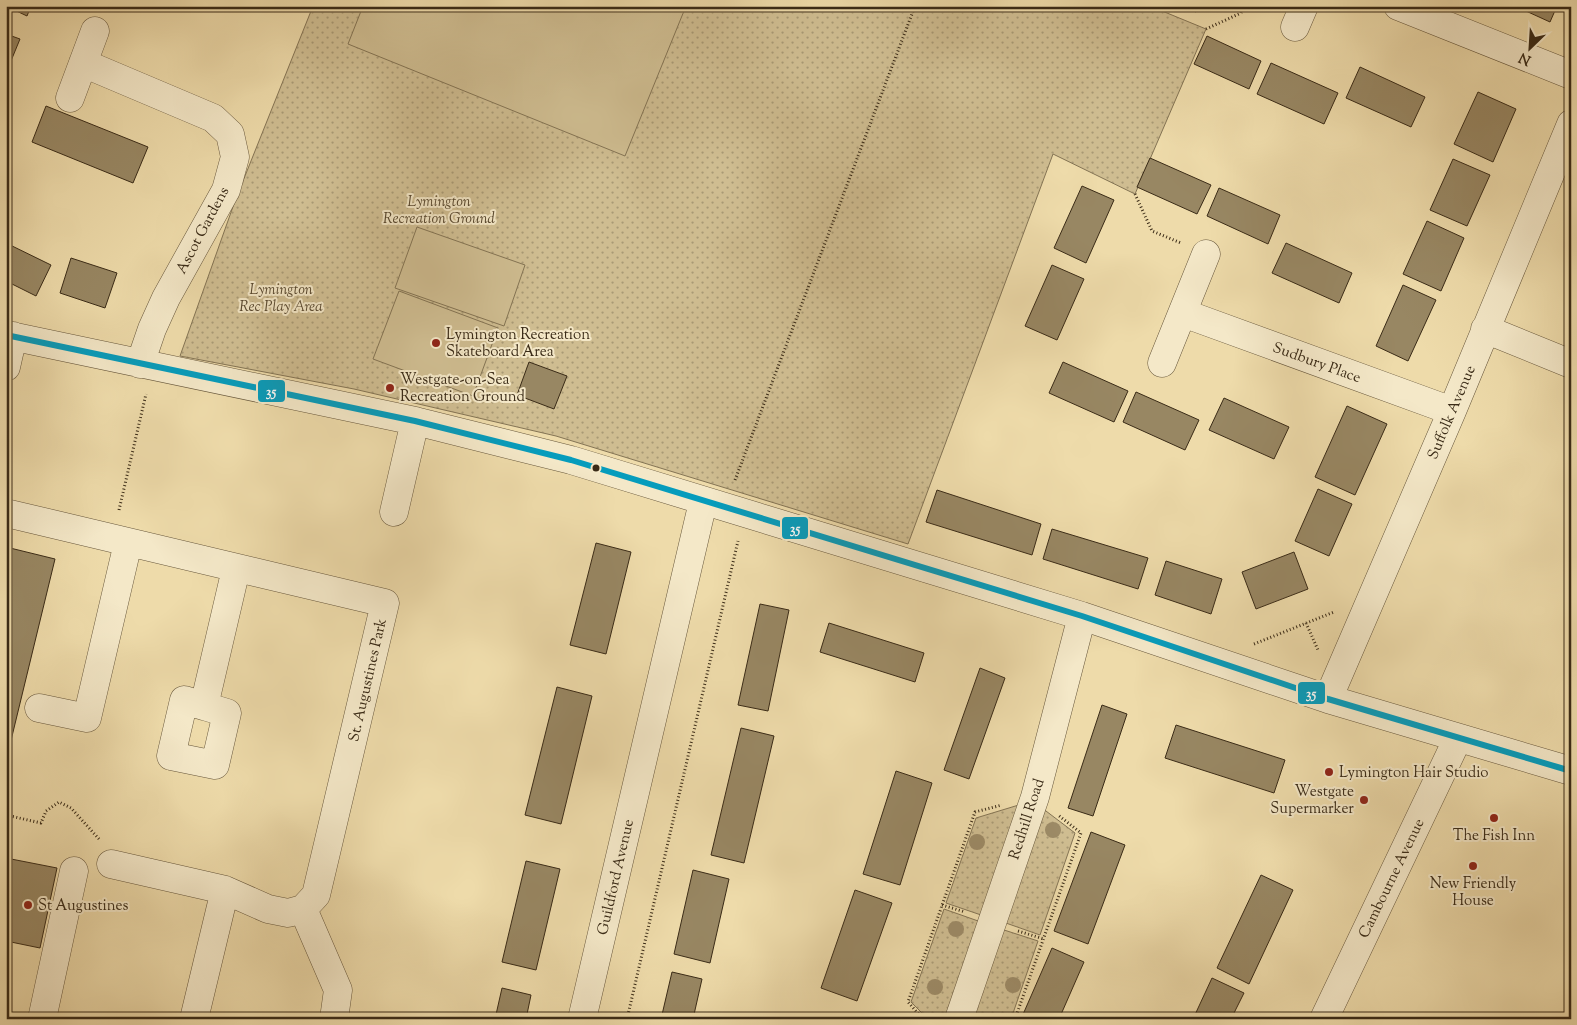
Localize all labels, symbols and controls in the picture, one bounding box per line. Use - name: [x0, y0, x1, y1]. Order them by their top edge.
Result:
- north arrow: [1504, 22, 1554, 72]
- text: N: [1516, 47, 1535, 69]
- street label: Ascot Gardens: [172, 183, 235, 278]
- park label: Lymington Recreation Ground: [383, 192, 495, 230]
- park label: Lymington Rec Play Area: [239, 280, 323, 318]
- place label: Lymington Recreation Skateboard Area: [446, 325, 590, 363]
- marker: Lymington Recreation Skateboard Area: [430, 337, 442, 349]
- street label: Sudbury Place: [1269, 338, 1364, 389]
- street label: Suffolk Avenue: [1423, 362, 1482, 463]
- place label: Westgate-on-Sea Recreation Ground: [400, 370, 526, 408]
- line badge: 35: [257, 379, 286, 403]
- marker: Westgate-on-Sea Recreation Ground: [384, 382, 396, 394]
- text: 35: [266, 383, 276, 403]
- unlabelled marker: [591, 463, 601, 473]
- line badge: 35: [781, 516, 809, 540]
- text: 35: [790, 520, 800, 540]
- street label: St. Augustines Park: [344, 617, 393, 744]
- line badge: 35: [1297, 681, 1326, 705]
- text: 35: [1306, 685, 1316, 705]
- place label: Lymington Hair Studio: [1339, 763, 1489, 784]
- marker: Lymington Hair Studio: [1323, 766, 1335, 778]
- street label: Redhill Road: [1004, 776, 1051, 863]
- place label: Westgate Supermarker: [1270, 782, 1354, 820]
- marker: Westgate Supermarker: [1358, 794, 1370, 806]
- marker: The Fish Inn: [1488, 812, 1500, 824]
- street label: Cambourne Avenue: [1354, 815, 1430, 942]
- street label: Guildford Avenue: [593, 817, 640, 937]
- place label: The Fish Inn: [1453, 826, 1535, 847]
- marker: New Friendly House: [1467, 860, 1479, 872]
- place label: New Friendly House: [1430, 874, 1517, 912]
- place label: St Augustines: [38, 896, 129, 917]
- marker: St Augustines: [22, 899, 34, 911]

